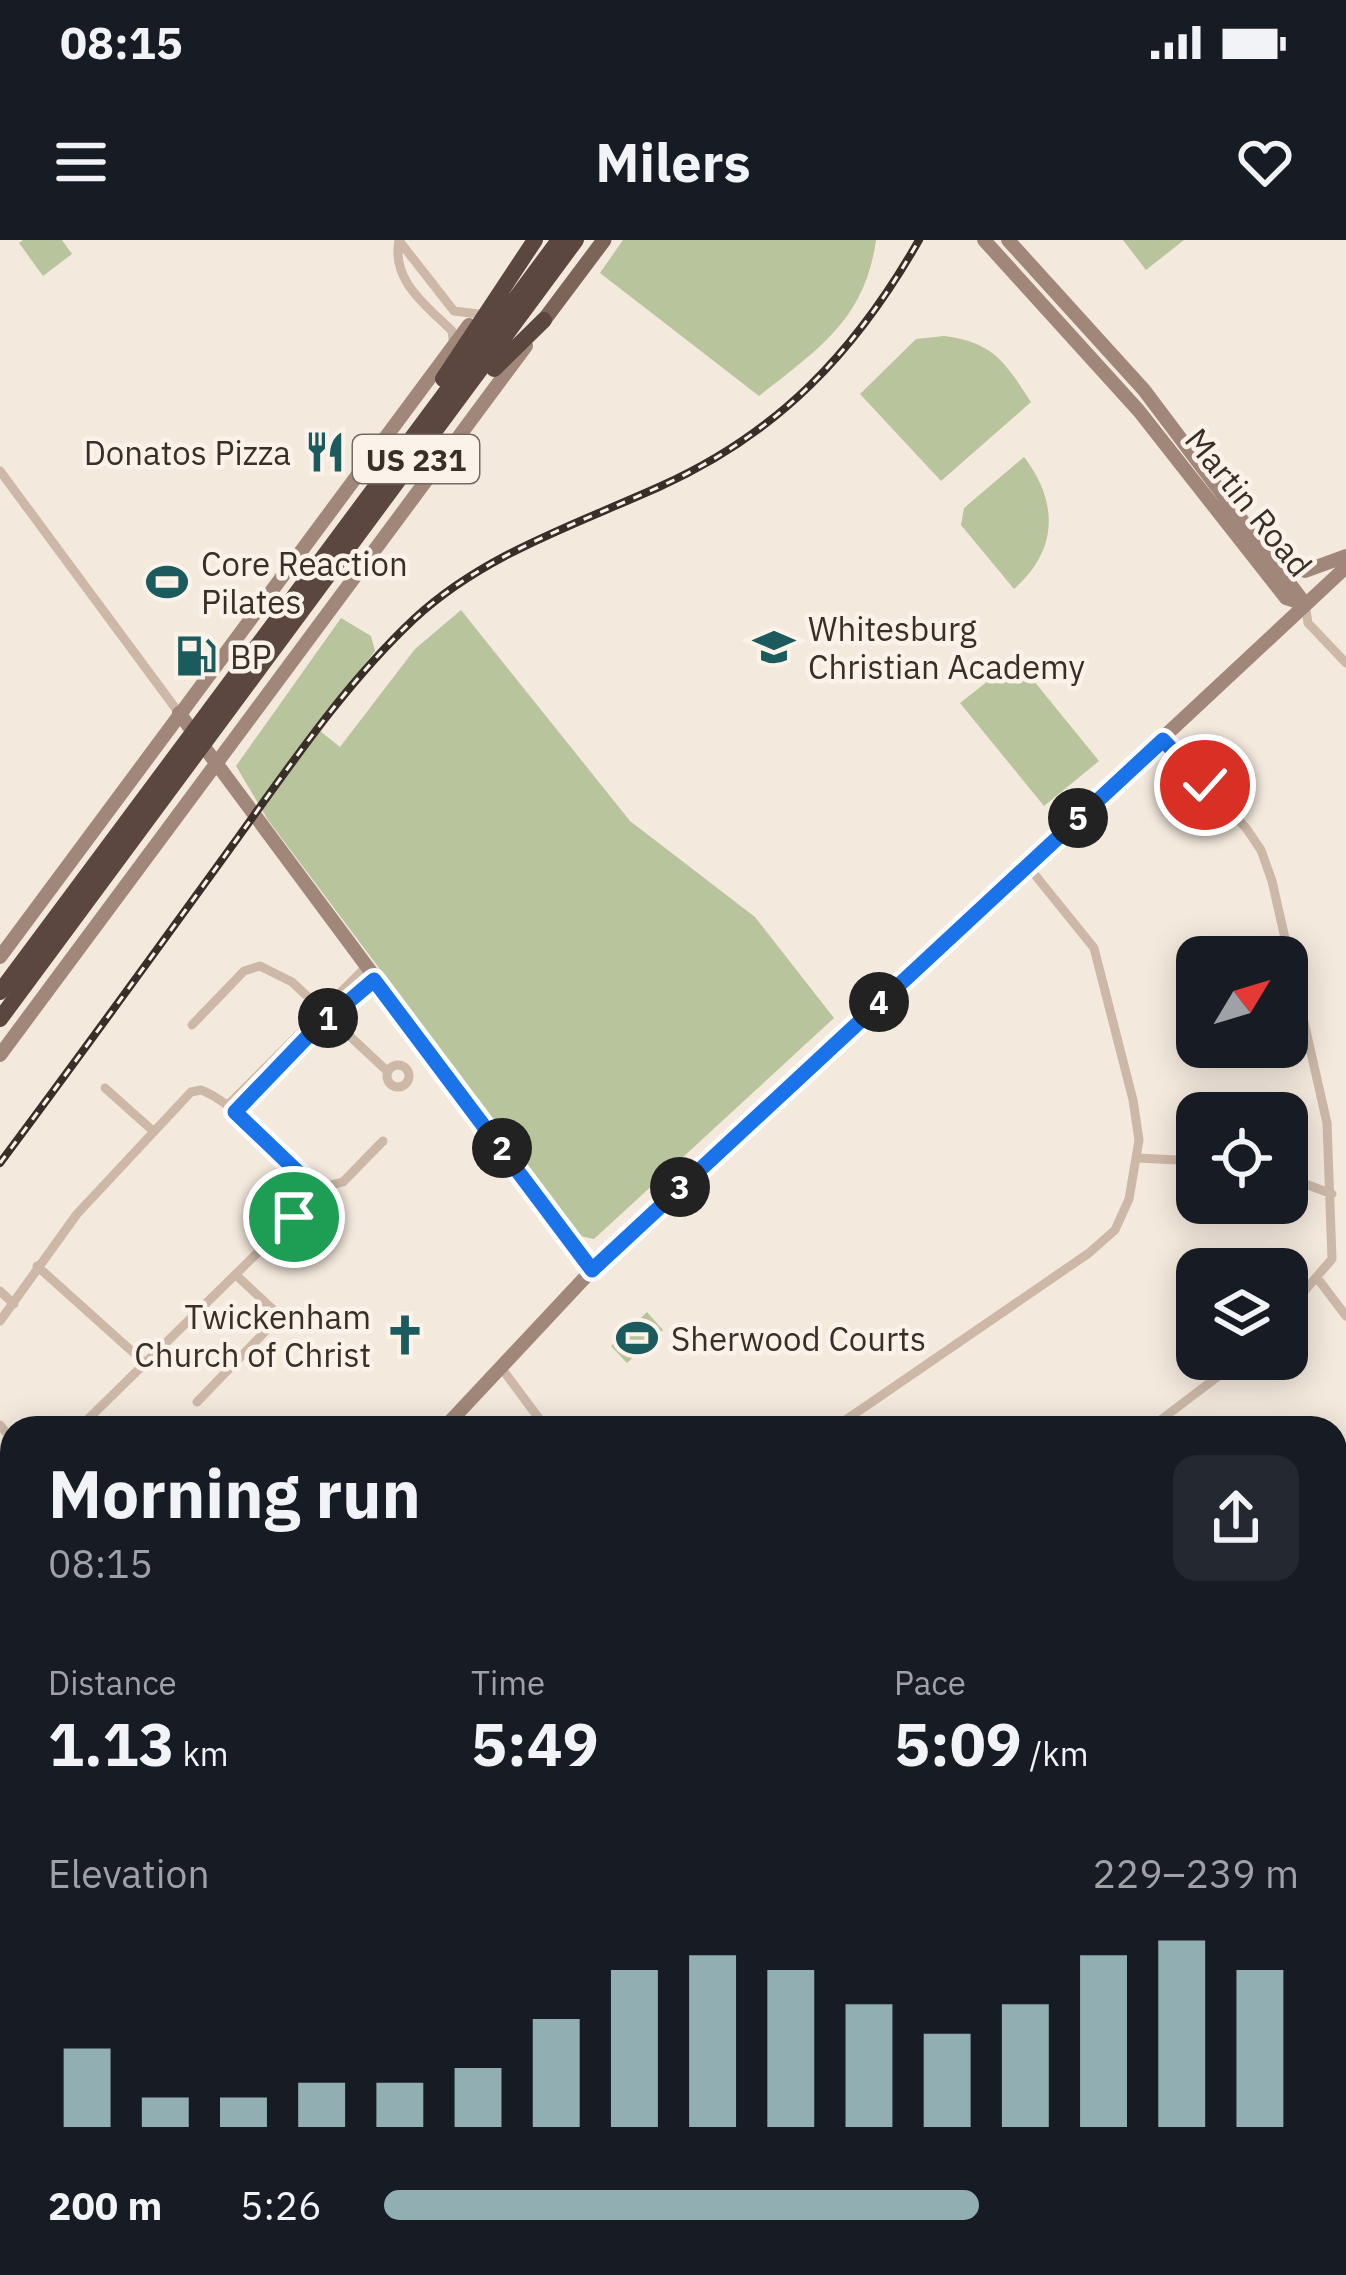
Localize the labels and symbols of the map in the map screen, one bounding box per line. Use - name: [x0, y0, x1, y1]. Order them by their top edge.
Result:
- street label: Martin Road: [1176, 419, 1322, 585]
- restaurant icon: Donatos Pizza: [302, 429, 348, 475]
- place label: Donatos Pizza: [84, 431, 291, 474]
- road number: US 231: [353, 435, 479, 483]
- place label: Core Reaction Pilates: [201, 542, 408, 623]
- sports icon: Core Reaction Pilates: [144, 559, 190, 605]
- place label: Whitesburg Christian Academy: [808, 607, 1085, 688]
- school or university icon: Whitesburg Christian Academy: [751, 624, 797, 670]
- fuel station icon: BP: [173, 633, 219, 679]
- place label: BP: [230, 635, 272, 678]
- pin: [1154, 734, 1256, 836]
- pin: 5: [1048, 788, 1108, 848]
- north arrow: [1176, 936, 1308, 1068]
- pin: 4: [849, 972, 909, 1032]
- pin: 1: [298, 988, 358, 1048]
- pin: 2: [472, 1118, 532, 1178]
- pin: 3: [650, 1157, 710, 1217]
- pin: [243, 1166, 345, 1268]
- place label: Twickenham Church of Christ: [134, 1295, 371, 1376]
- church icon: Twickenham Church of Christ: [382, 1312, 428, 1358]
- sports icon: Sherwood Courts: [614, 1315, 660, 1361]
- place label: Sherwood Courts: [671, 1317, 926, 1360]

